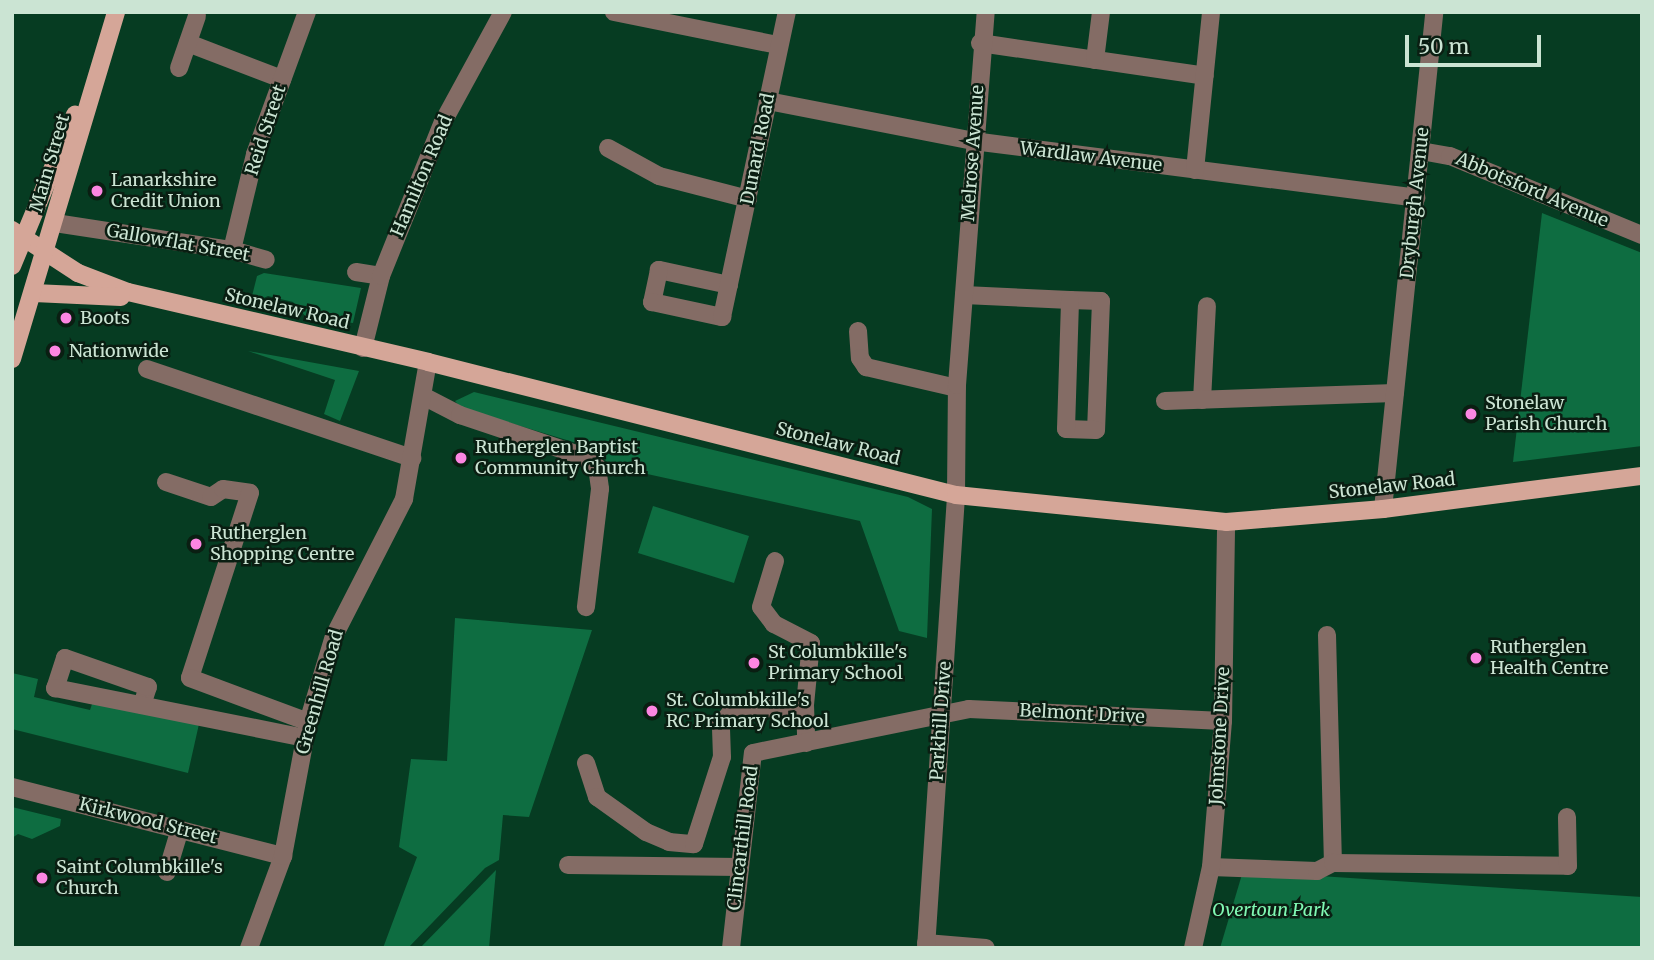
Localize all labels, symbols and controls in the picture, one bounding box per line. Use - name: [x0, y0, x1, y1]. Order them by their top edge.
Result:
- scale bar: [1409, 21, 1546, 65]
- text: 50 m: [1418, 33, 1469, 60]
- street label: Reid Street: [241, 82, 291, 178]
- street label: Melrose Avenue: [957, 84, 989, 222]
- street label: Dunard Road: [737, 92, 779, 206]
- street label: Main Street: [26, 111, 74, 215]
- street label: Hamilton Road: [387, 112, 457, 240]
- street label: Dryburgh Avenue: [1396, 126, 1434, 280]
- street label: Wardlaw Avenue: [1019, 138, 1163, 176]
- street label: Abbotsford Avenue: [1452, 148, 1612, 232]
- place label: Lanarkshire Credit Union: [111, 170, 221, 212]
- marker: Lanarkshire Credit Union: [89, 183, 105, 199]
- street label: Gallowflat Street: [105, 220, 251, 266]
- street label: Stonelaw Road: [223, 284, 351, 334]
- place label: Boots: [80, 307, 130, 329]
- marker: Boots: [58, 310, 74, 326]
- place label: Nationwide: [69, 340, 169, 362]
- marker: Nationwide: [47, 343, 63, 359]
- place label: Stonelaw Parish Church: [1485, 393, 1607, 436]
- marker: Stonelaw Parish Church: [1463, 406, 1479, 422]
- street label: Stonelaw Road: [774, 418, 902, 470]
- place label: Rutherglen Baptist Community Church: [475, 437, 646, 480]
- marker: Rutherglen Baptist Community Church: [453, 450, 469, 466]
- street label: Stonelaw Road: [1328, 469, 1456, 503]
- place label: Rutherglen Shopping Centre: [210, 523, 355, 566]
- marker: Rutherglen Shopping Centre: [188, 536, 204, 552]
- street label: Greenhill Road: [292, 627, 348, 757]
- place label: Rutherglen Health Centre: [1490, 637, 1608, 680]
- place label: St Columbkille's Primary School: [768, 642, 907, 684]
- marker: Rutherglen Health Centre: [1468, 650, 1484, 666]
- marker: St Columbkille's Primary School: [746, 655, 762, 671]
- street label: Parkhill Drive: [926, 661, 956, 781]
- street label: Johnstone Drive: [1206, 666, 1234, 806]
- place label: St. Columbkille's RC Primary School: [666, 690, 829, 732]
- street label: Belmont Drive: [1019, 700, 1145, 728]
- marker: St. Columbkille's RC Primary School: [644, 703, 660, 719]
- street label: Clincarthill Road: [723, 764, 763, 912]
- street label: Kirkwood Street: [77, 793, 219, 849]
- place label: Saint Columbkille's Church: [56, 857, 223, 900]
- marker: Saint Columbkille's Church: [34, 870, 50, 886]
- park label: Overtoun Park: [1212, 899, 1330, 921]

